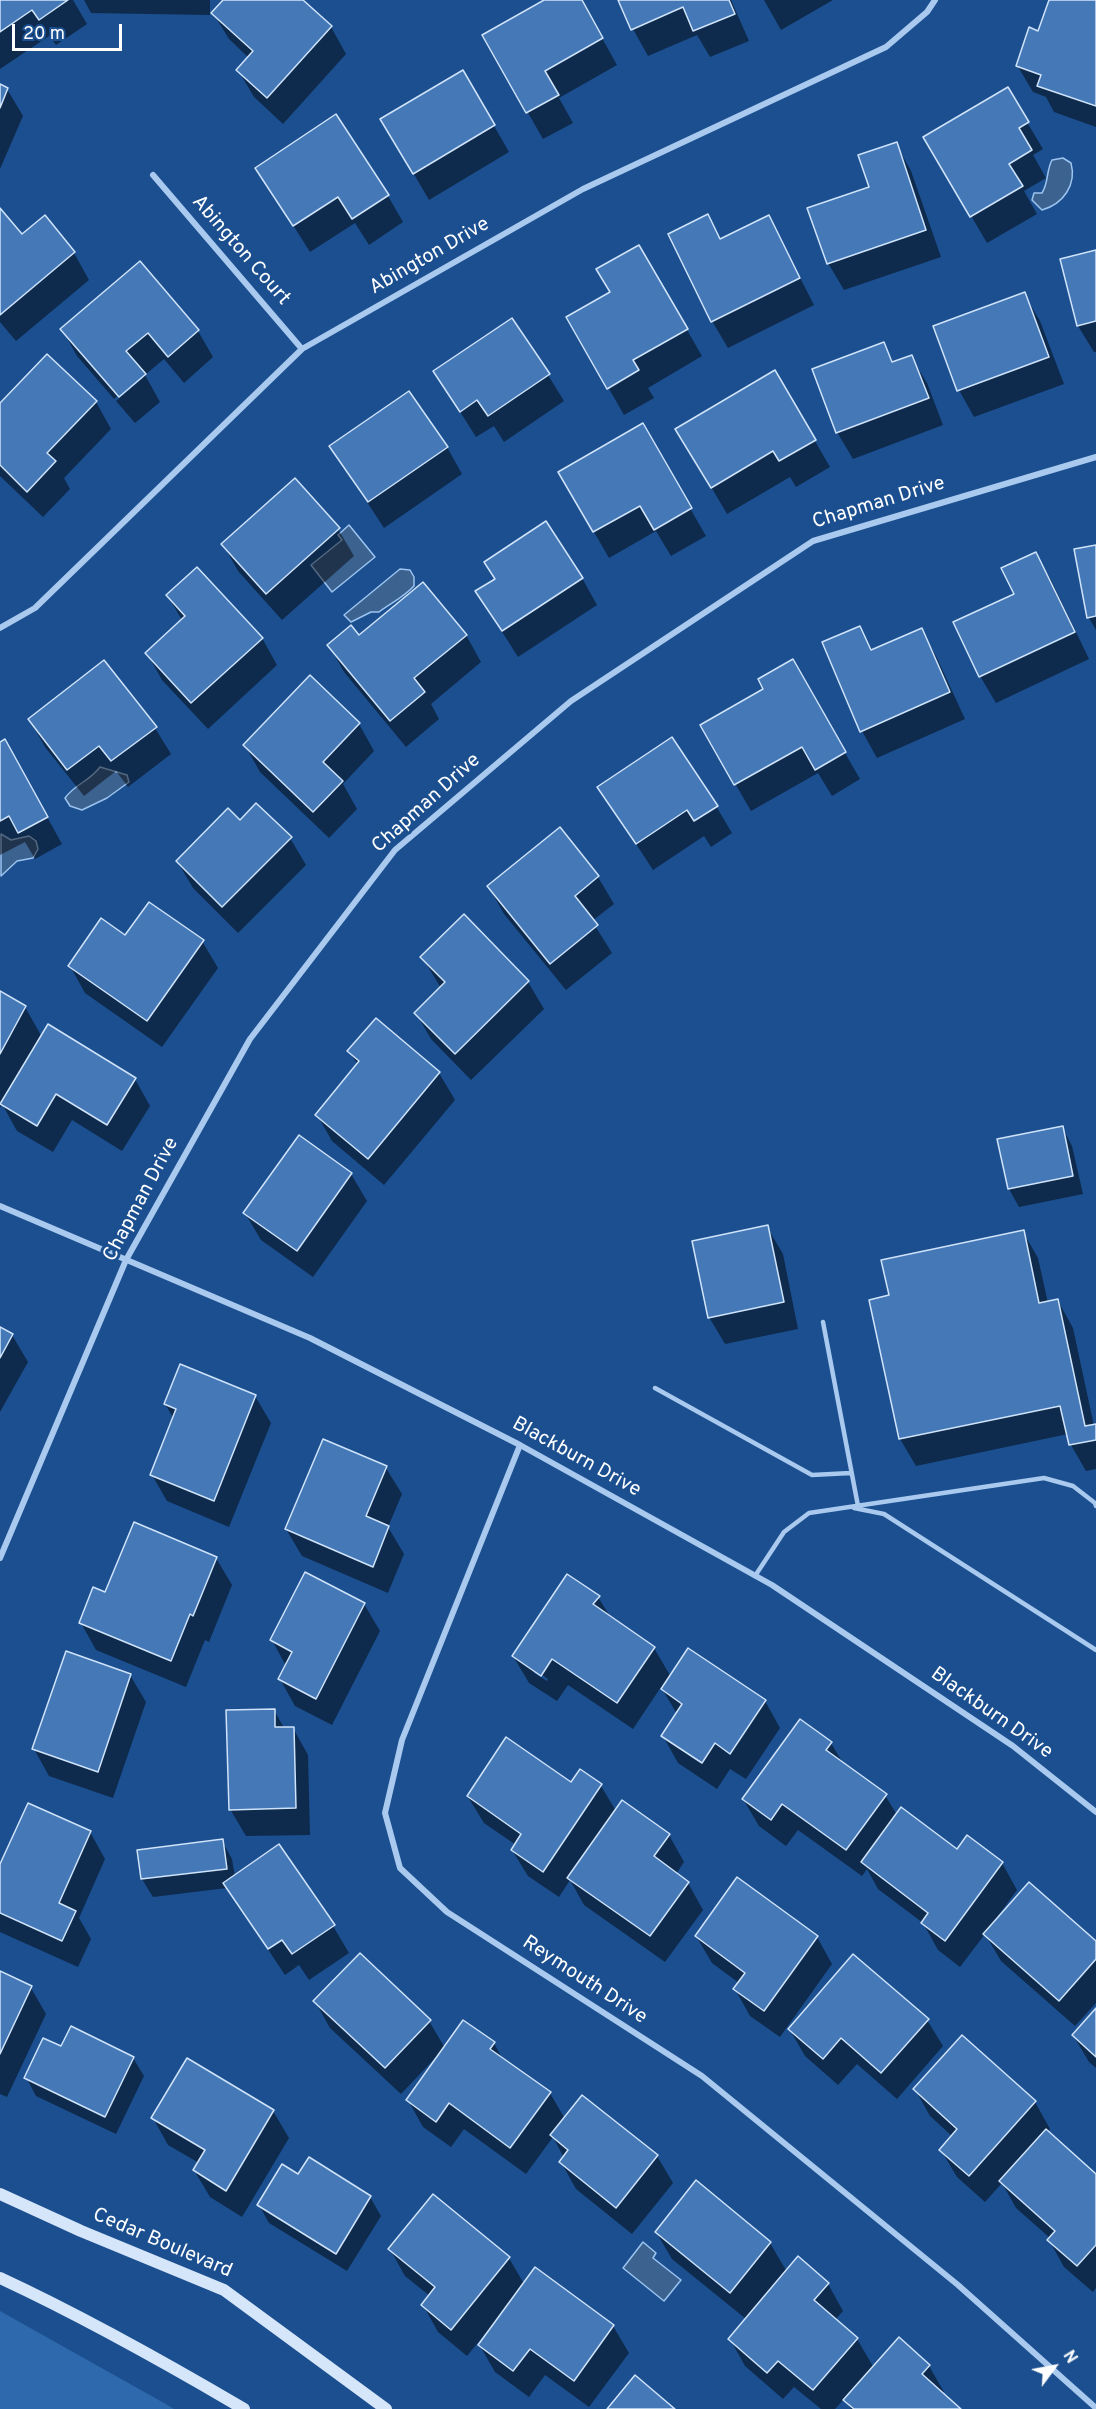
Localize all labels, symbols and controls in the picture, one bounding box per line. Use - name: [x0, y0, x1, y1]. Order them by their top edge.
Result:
- scale bar: [15, 12, 124, 50]
- text: 20 m: [23, 23, 65, 46]
- street label: Abington Court: [186, 191, 294, 311]
- street label: Abington Drive: [366, 213, 494, 301]
- street label: Chapman Drive: [810, 472, 948, 536]
- street label: Chapman Drive: [368, 749, 486, 859]
- street label: Chapman Drive: [99, 1134, 185, 1266]
- street label: Blackburn Drive: [507, 1413, 645, 1503]
- street label: Blackburn Drive: [925, 1663, 1057, 1765]
- street label: Reymouth Drive: [517, 1932, 651, 2030]
- street label: Cedar Boulevard: [89, 2204, 235, 2284]
- north arrow: [1024, 2337, 1084, 2397]
- text: N: [1058, 2347, 1081, 2368]

